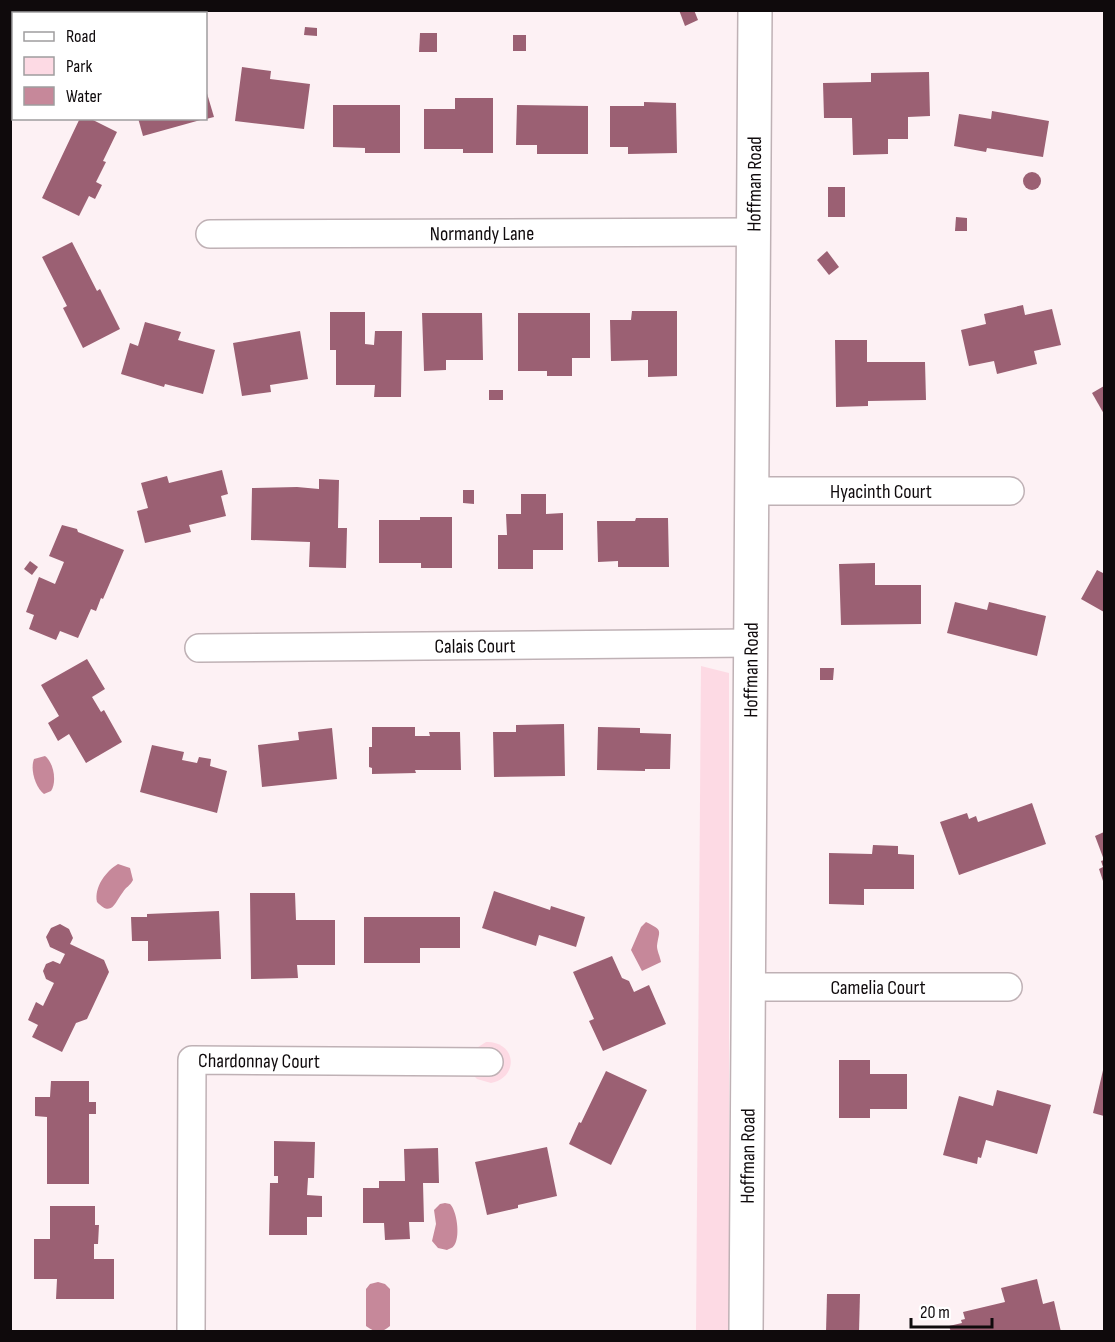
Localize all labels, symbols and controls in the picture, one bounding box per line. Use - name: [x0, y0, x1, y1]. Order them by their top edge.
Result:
- legend: [12, 12, 207, 120]
- text: Road: [66, 26, 96, 47]
- text: Park: [66, 56, 92, 77]
- text: Water: [66, 86, 102, 107]
- street label: Hoffman Road: [742, 136, 767, 232]
- street label: Normandy Lane: [430, 222, 534, 246]
- street label: Hyacinth Court: [830, 480, 932, 504]
- street label: Hoffman Road: [739, 622, 764, 718]
- street label: Calais Court: [434, 634, 516, 659]
- street label: Camelia Court: [830, 976, 926, 1000]
- street label: Chardonnay Court: [198, 1049, 320, 1074]
- street label: Hoffman Road: [736, 1108, 761, 1204]
- scale bar: [911, 1291, 992, 1329]
- text: 20 m: [920, 1302, 950, 1323]

